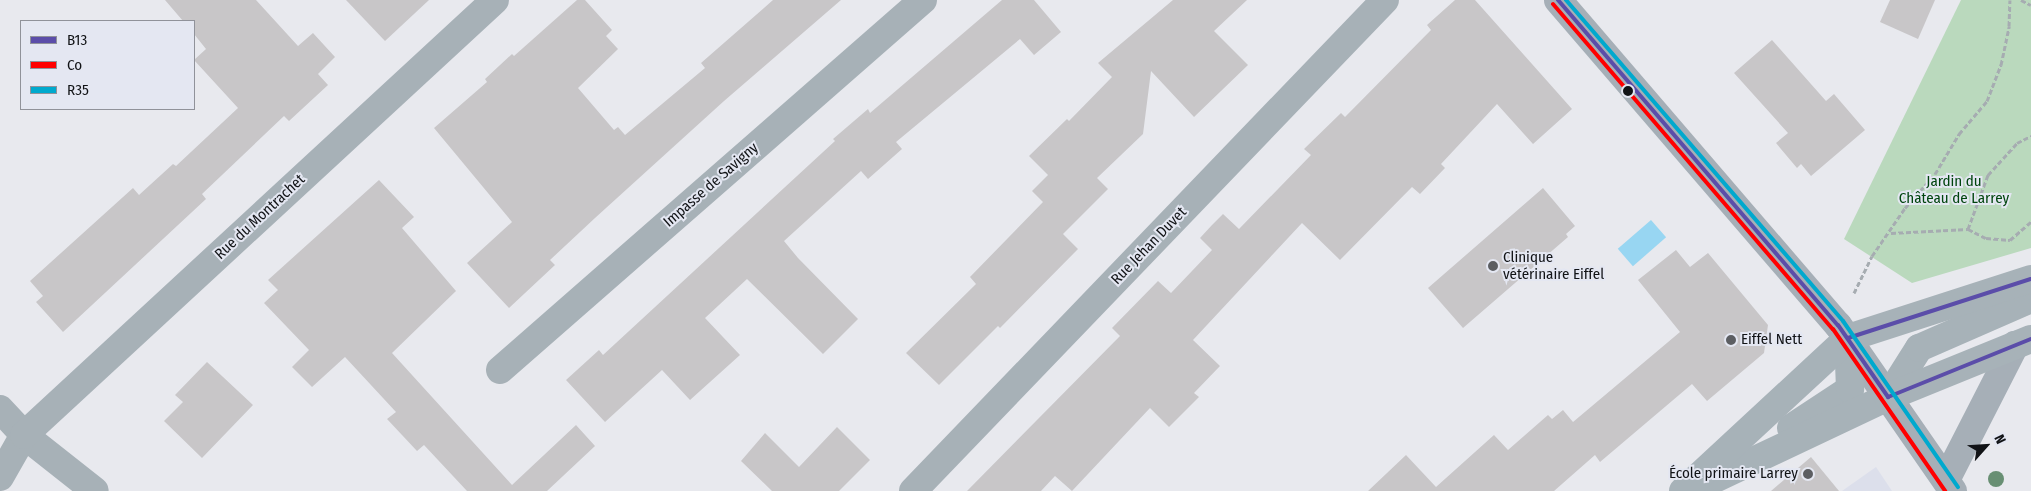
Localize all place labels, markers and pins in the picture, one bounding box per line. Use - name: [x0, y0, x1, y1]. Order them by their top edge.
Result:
- unlabelled marker: [1623, 86, 1633, 96]
- place label: Clinique vétérinaire Eiffel: [1503, 248, 1604, 283]
- marker: Clinique vétérinaire Eiffel: [1487, 260, 1499, 272]
- place label: Eiffel Nett: [1741, 331, 1802, 349]
- marker: Eiffel Nett: [1725, 334, 1737, 346]
- place label: École primaire Larrey: [1669, 465, 1798, 483]
- marker: École primaire Larrey: [1802, 468, 1814, 480]

